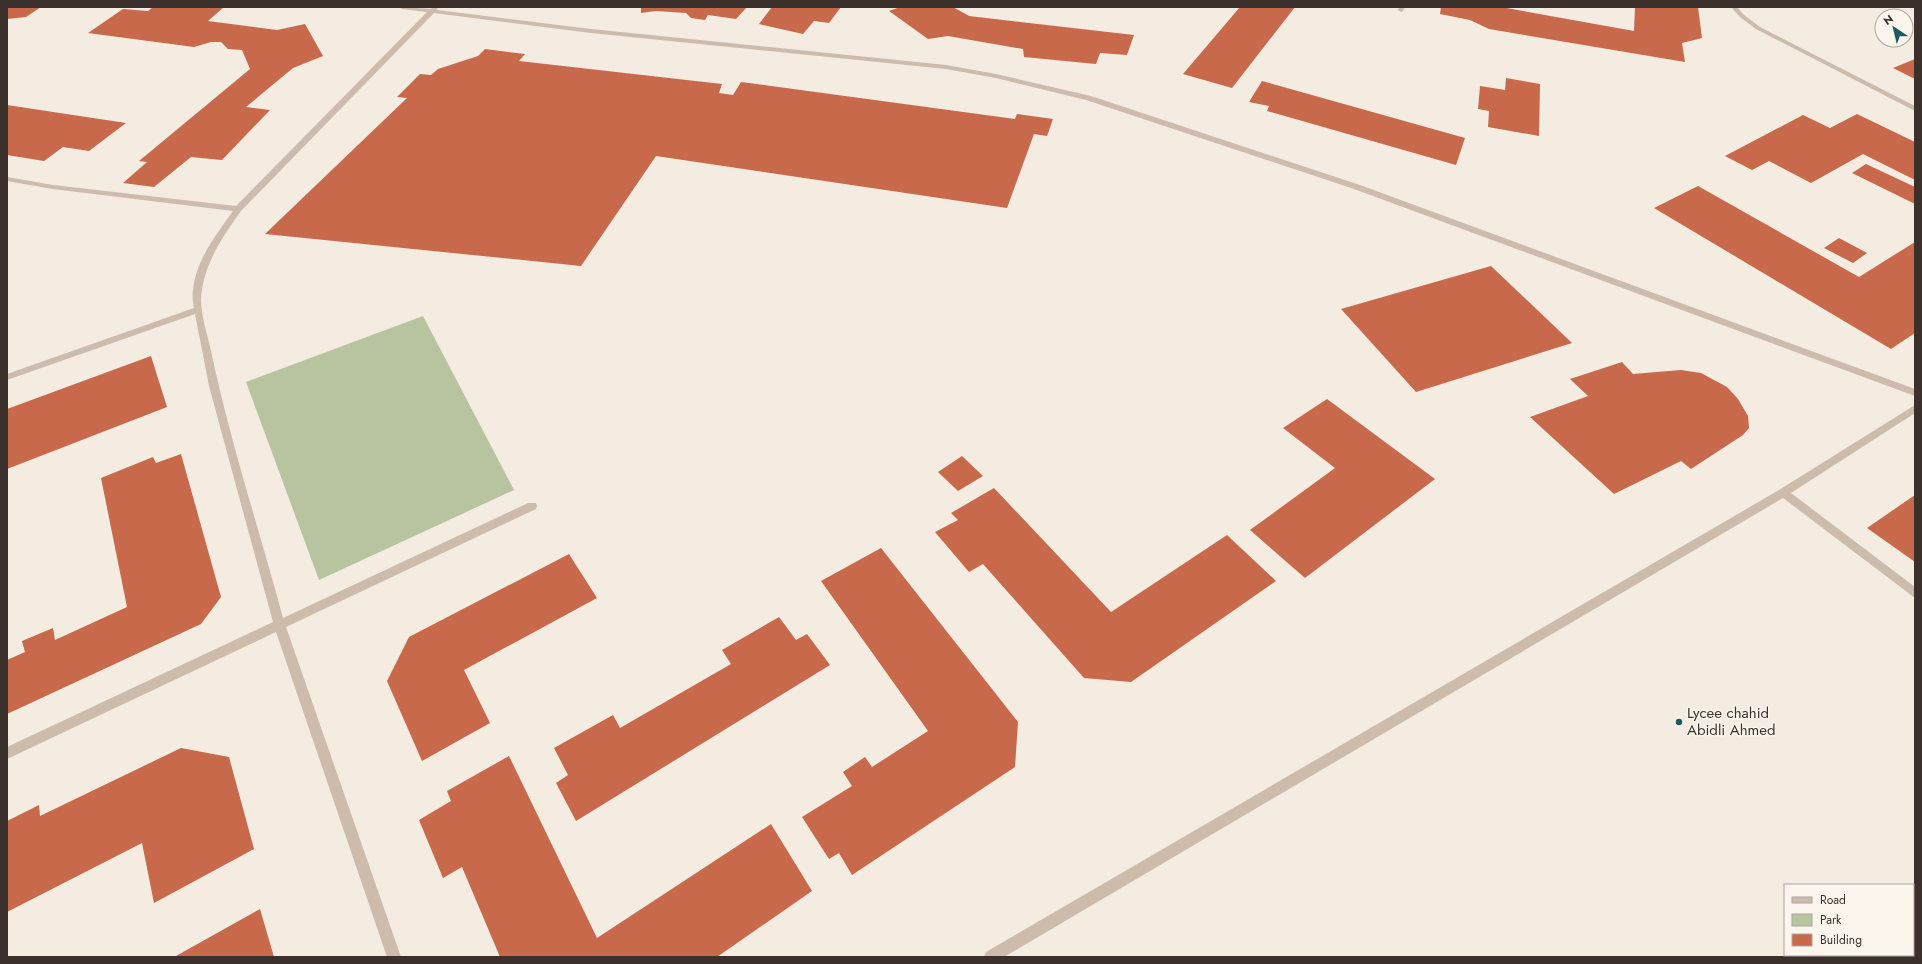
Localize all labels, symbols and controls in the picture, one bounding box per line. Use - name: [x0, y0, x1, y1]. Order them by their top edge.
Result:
- north arrow: [1874, 8, 1914, 48]
- text: N: [1880, 11, 1896, 29]
- place label: Lycee chahid Abidli Ahmed: [1687, 702, 1776, 741]
- marker: Lycee chahid Abidli Ahmed: [1674, 717, 1684, 727]
- legend: [1784, 884, 1914, 956]
- text: Road: [1820, 891, 1846, 909]
- text: Park: [1820, 911, 1842, 929]
- text: Building: [1820, 931, 1862, 949]

